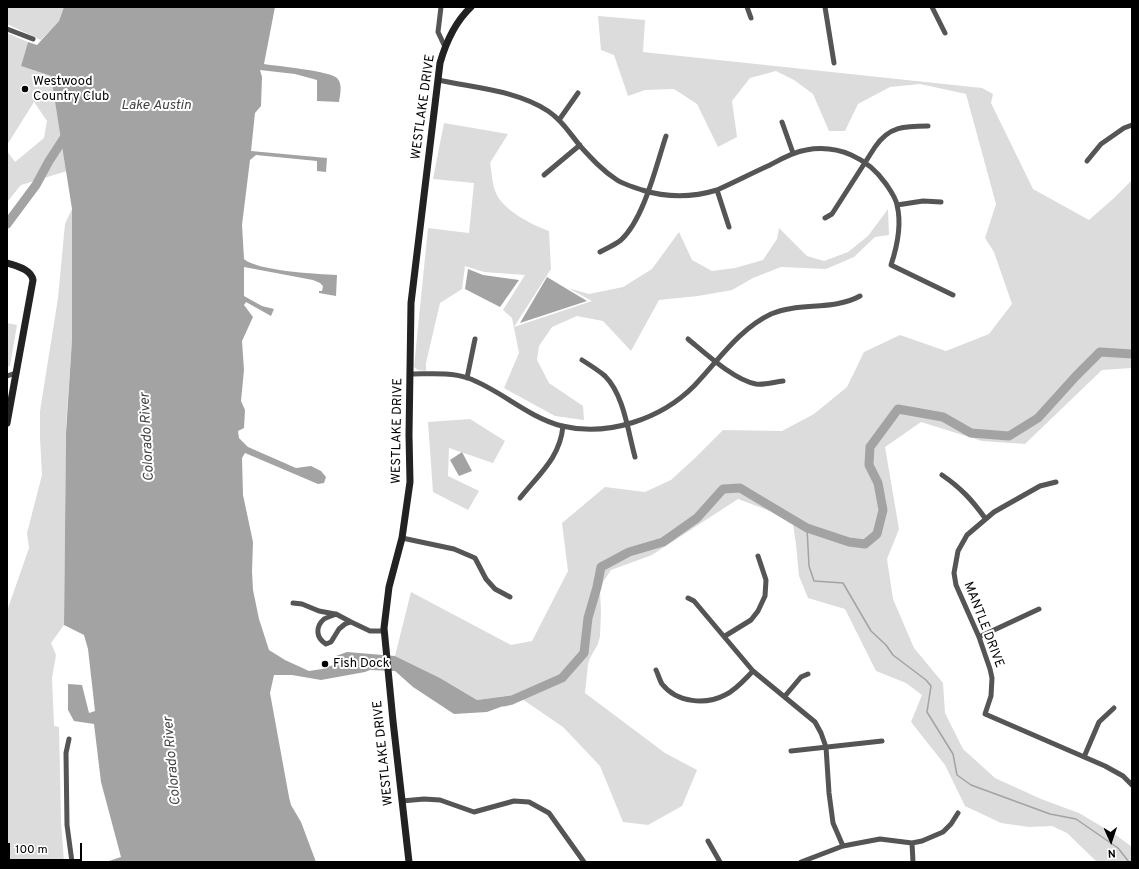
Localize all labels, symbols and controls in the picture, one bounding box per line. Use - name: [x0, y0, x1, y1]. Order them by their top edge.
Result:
- street label: WESTLAKE DRIVE: [409, 53, 439, 161]
- place label: Westwood Country Club: [33, 74, 109, 105]
- marker: Westwood Country Club: [20, 84, 30, 94]
- water label: Lake Austin: [121, 98, 191, 114]
- street label: WESTLAKE DRIVE: [389, 378, 407, 484]
- water label: Colorado River: [137, 392, 159, 482]
- street label: MANTLE DRIVE: [959, 580, 1007, 670]
- place label: Fish Dock: [333, 656, 390, 672]
- marker: Fish Dock: [320, 659, 330, 669]
- street label: WESTLAKE DRIVE: [371, 699, 397, 807]
- water label: Colorado River: [161, 716, 185, 806]
- north arrow: [1091, 821, 1131, 861]
- scale bar: [10, 835, 84, 861]
- text: 100 m: [15, 842, 48, 858]
- text: N: [1107, 846, 1116, 860]

